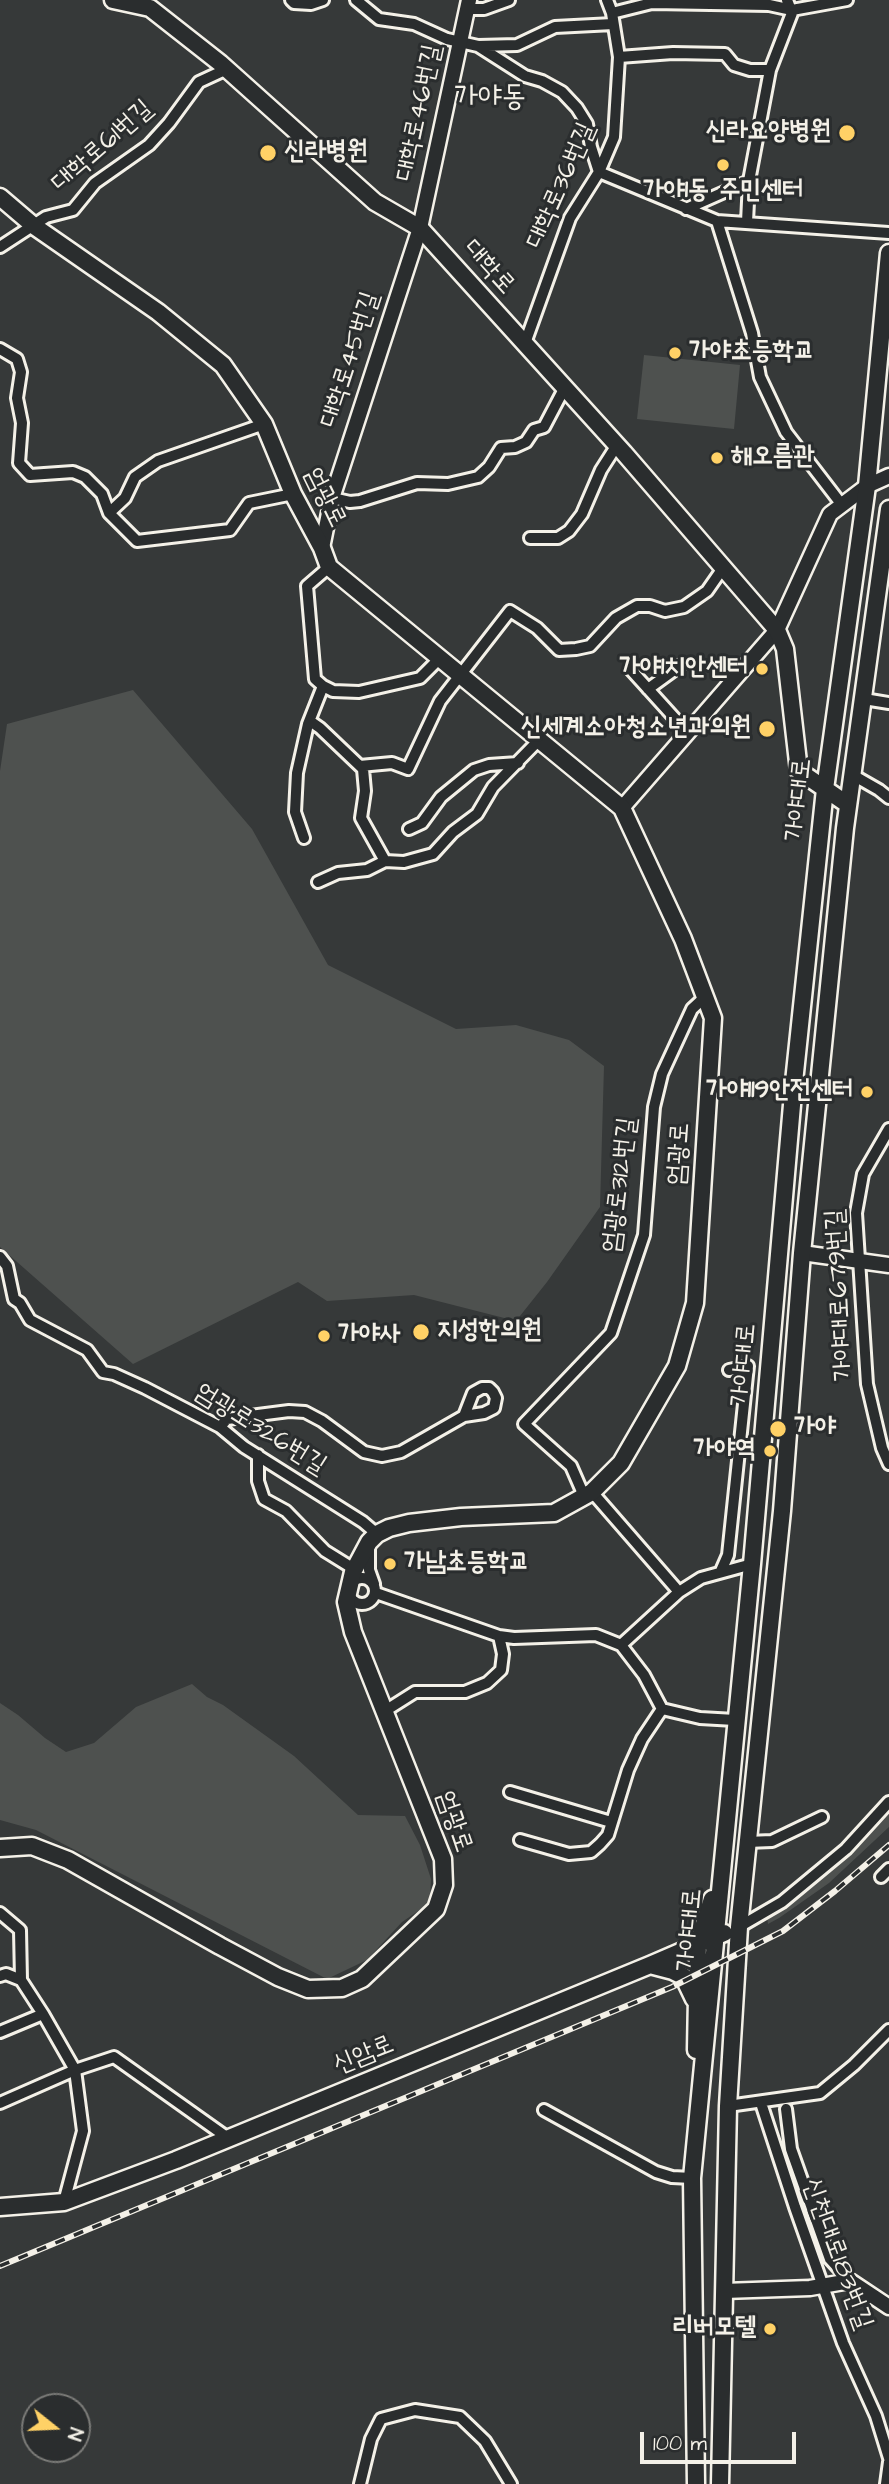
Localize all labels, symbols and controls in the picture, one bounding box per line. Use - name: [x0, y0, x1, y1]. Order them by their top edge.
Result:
- street label: 대학로46번길: [390, 42, 450, 184]
- district label: 가야동: [454, 81, 526, 117]
- street label: 대학로61번길: [46, 94, 160, 200]
- place label: 신라요양병원: [705, 117, 831, 149]
- street label: 대학로36번길: [520, 118, 604, 254]
- marker: 신라요양병원: [837, 123, 857, 143]
- place label: 신라병원: [284, 137, 368, 169]
- marker: 신라병원: [258, 143, 278, 163]
- marker: 가야1동 주민센터: [715, 157, 731, 173]
- place label: 가야1동 주민센터: [643, 176, 803, 208]
- street label: 대학로: [455, 234, 521, 302]
- street label: 대학로45번길: [314, 288, 388, 432]
- place label: 가야초등학교: [689, 337, 815, 369]
- marker: 가야초등학교: [667, 345, 683, 361]
- place label: 해오름관: [731, 442, 815, 474]
- marker: 해오름관: [709, 450, 725, 466]
- street label: 엄광로: [296, 463, 352, 533]
- place label: 가야1치안센터: [619, 653, 748, 685]
- marker: 가야1치안센터: [754, 661, 770, 677]
- place label: 신세계소아청소년과의원: [521, 713, 751, 745]
- marker: 신세계소아청소년과의원: [757, 719, 777, 739]
- street label: 가야대로: [780, 757, 820, 843]
- place label: 가야119안전센터: [706, 1076, 853, 1108]
- marker: 가야119안전센터: [859, 1084, 875, 1100]
- street label: 엄광로312번길: [597, 1116, 645, 1254]
- street label: 엄광로: [662, 1122, 698, 1186]
- street label: 가야대로679번길: [821, 1208, 861, 1382]
- place label: 지성한의원: [437, 1316, 542, 1348]
- place label: 가야사: [338, 1320, 401, 1352]
- marker: 지성한의원: [411, 1322, 431, 1342]
- street label: 가야대로: [726, 1322, 764, 1408]
- marker: 가야사: [316, 1328, 332, 1344]
- street label: 엄광로326번길: [189, 1377, 331, 1483]
- place label: 가야: [794, 1413, 836, 1445]
- marker: 가야: [768, 1419, 788, 1439]
- place label: 가야역: [693, 1435, 756, 1467]
- marker: 가야역: [762, 1443, 778, 1459]
- place label: 가남초등학교: [404, 1548, 530, 1580]
- marker: 가남초등학교: [382, 1556, 398, 1572]
- street label: 엄광로: [428, 1787, 478, 1857]
- street label: 가야대로: [672, 1887, 710, 1973]
- street label: 신암로: [329, 2030, 399, 2082]
- street label: 신천대로183번길: [794, 2174, 878, 2334]
- place label: 리버모텔: [672, 2313, 756, 2345]
- marker: 리버모텔: [762, 2321, 778, 2337]
- north arrow: [21, 2393, 91, 2463]
- scale bar: [644, 2418, 800, 2462]
- text: N: [60, 2424, 89, 2444]
- text: 100 m: [653, 2429, 707, 2458]

